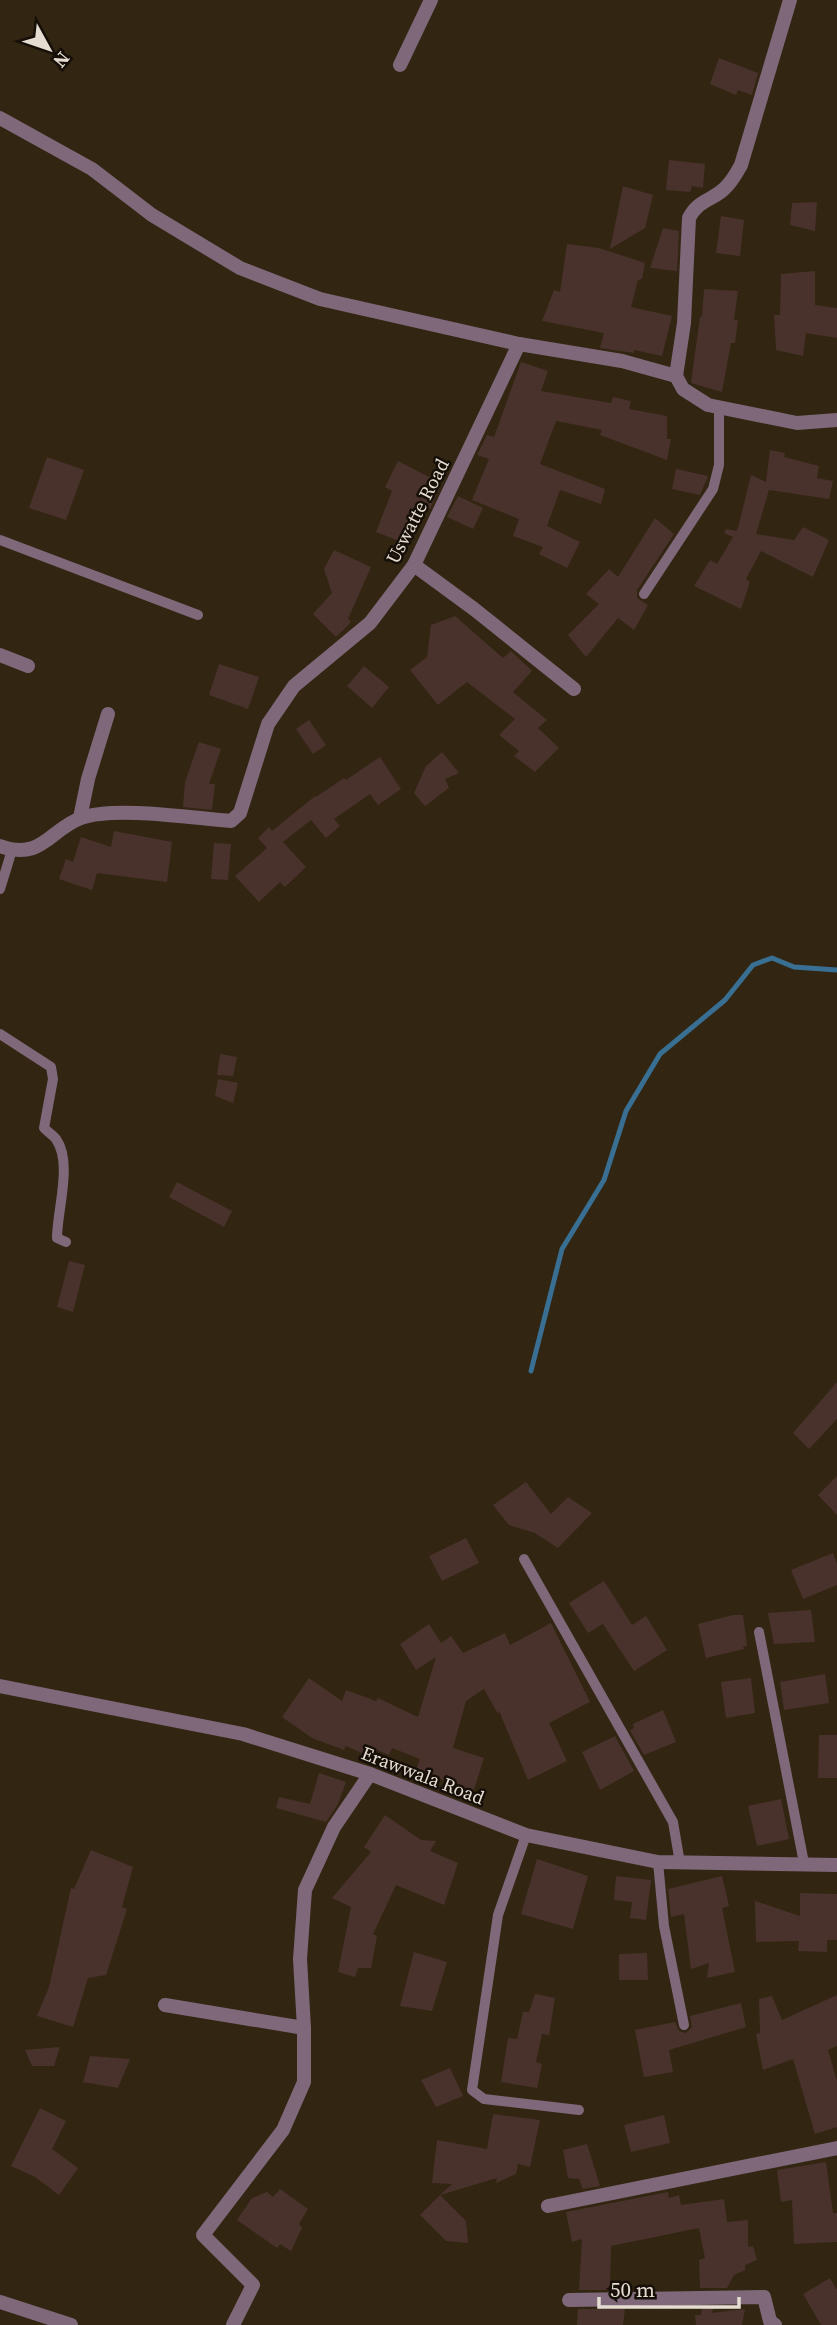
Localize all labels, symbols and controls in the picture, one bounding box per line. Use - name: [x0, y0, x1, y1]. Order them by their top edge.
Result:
- north arrow: [14, 14, 84, 84]
- text: N: [48, 46, 76, 74]
- street label: Uswatte Road: [379, 454, 455, 568]
- street label: Erawwala Road: [358, 1740, 488, 1810]
- scale bar: [599, 2266, 739, 2310]
- text: 50 m: [610, 2275, 655, 2304]

